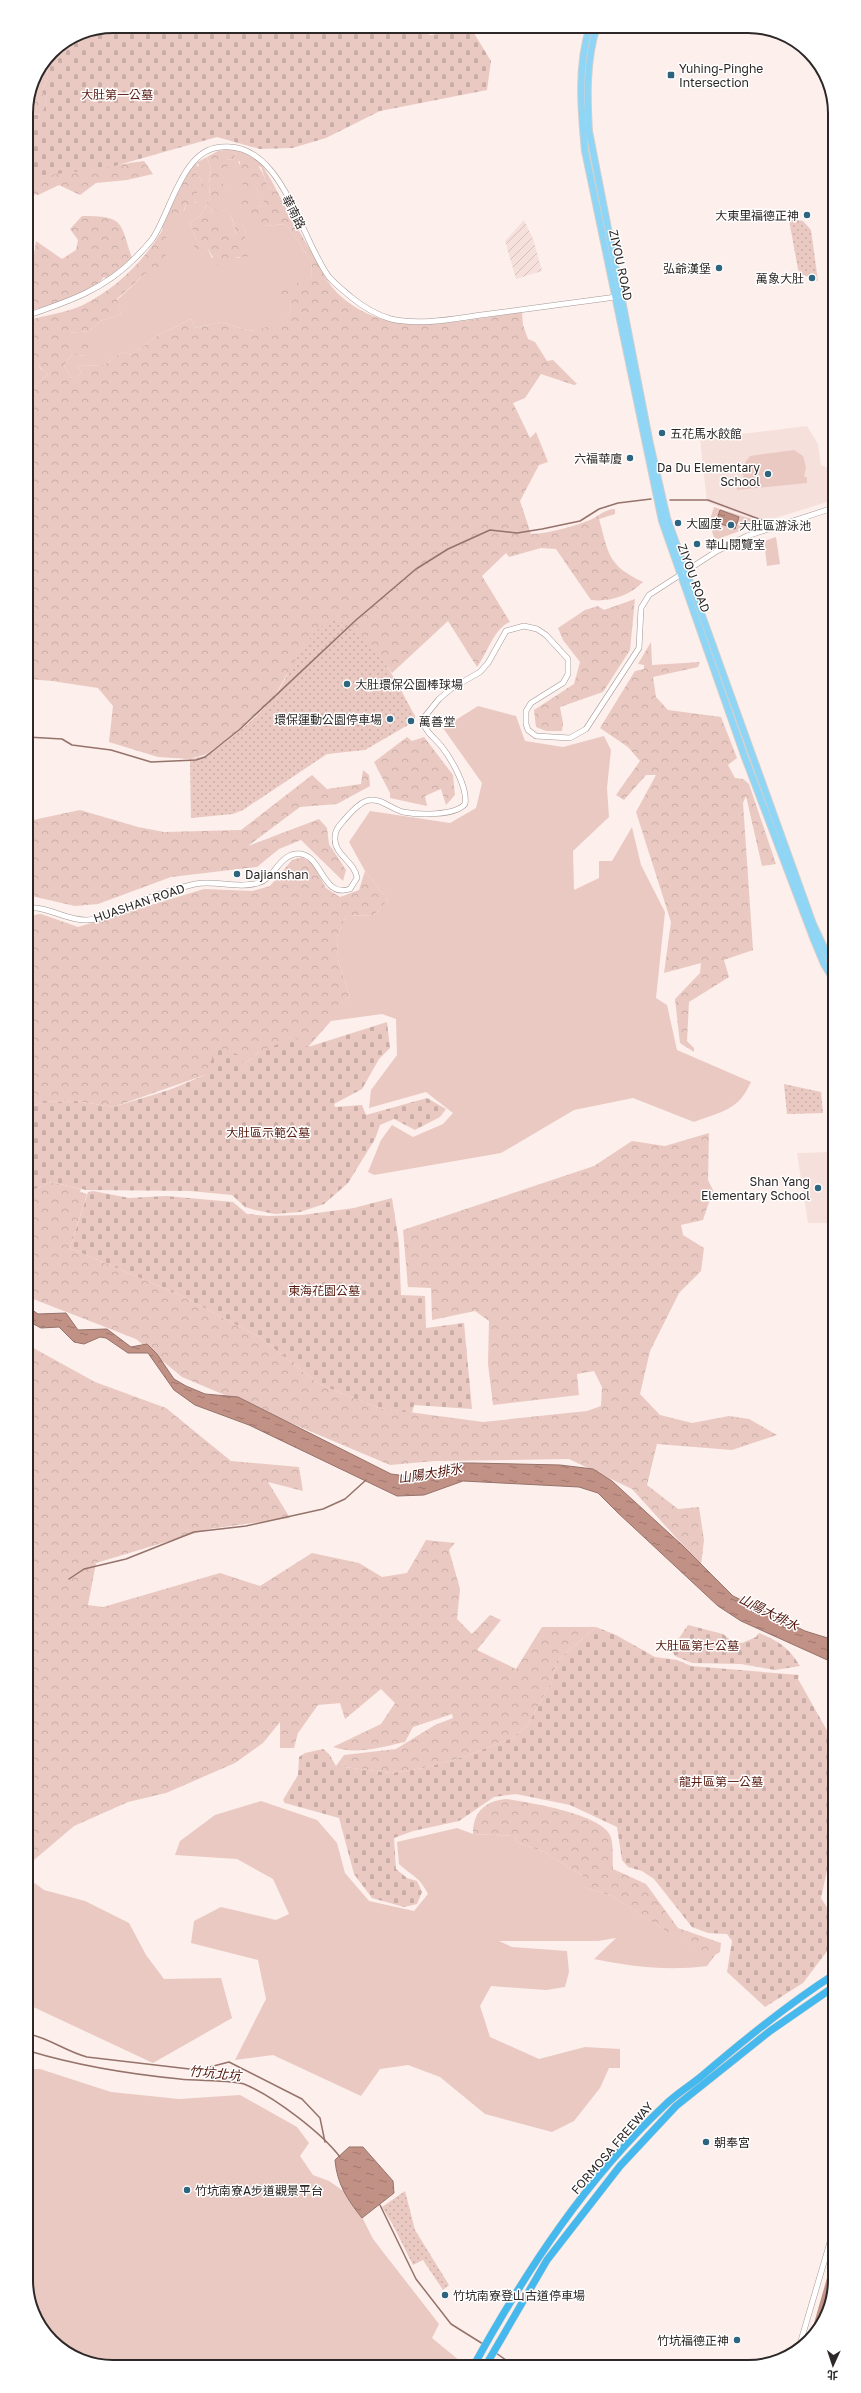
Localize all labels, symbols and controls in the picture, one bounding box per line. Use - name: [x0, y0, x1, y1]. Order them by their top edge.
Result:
- place label: Yuhing-Pinghe Intersection: [679, 61, 763, 90]
- marker: Yuhing-Pinghe Intersection: [666, 70, 676, 80]
- park label: 大肚第一公墓: [81, 87, 153, 102]
- street label: 華南路: [279, 193, 309, 231]
- place label: 大東里福德正神: [715, 208, 799, 223]
- marker: 大東里福德正神: [802, 210, 812, 220]
- street label: ZIYOU ROAD: [606, 228, 636, 302]
- place label: 弘爺漢堡: [663, 261, 711, 276]
- marker: 弘爺漢堡: [714, 263, 724, 273]
- place label: 萬象大肚: [756, 271, 804, 286]
- marker: 萬象大肚: [807, 273, 817, 283]
- place label: 五花馬水餃館: [670, 426, 742, 441]
- marker: 五花馬水餃館: [657, 428, 667, 438]
- place label: 六福華廈: [574, 451, 622, 466]
- marker: 六福華廈: [625, 453, 635, 463]
- place label: Da Du Elementary School: [657, 460, 760, 489]
- marker: Da Du Elementary School: [763, 469, 773, 479]
- place label: 大國度: [686, 516, 722, 531]
- marker: 大國度: [673, 518, 683, 528]
- place label: 大肚區游泳池: [739, 518, 811, 533]
- marker: 大肚區游泳池: [726, 520, 736, 530]
- place label: 華山閱覽室: [705, 537, 765, 552]
- marker: 華山閱覽室: [692, 539, 702, 549]
- street label: ZIYOU ROAD: [675, 542, 713, 614]
- place label: 大肚環保公園棒球場: [355, 677, 463, 692]
- marker: 大肚環保公園棒球場: [342, 679, 352, 689]
- place label: 環保運動公園停車場: [274, 712, 382, 727]
- marker: 環保運動公園停車場: [385, 714, 395, 724]
- place label: 萬善堂: [419, 714, 455, 729]
- marker: 萬善堂: [406, 716, 416, 726]
- place label: Dajianshan: [245, 867, 309, 882]
- marker: Dajianshan: [232, 869, 242, 879]
- street label: HUASHAN ROAD: [91, 880, 187, 926]
- park label: 大肚區示範公墓: [226, 1125, 310, 1140]
- place label: Shan Yang Elementary School: [701, 1174, 810, 1203]
- marker: Shan Yang Elementary School: [813, 1183, 823, 1193]
- park label: 東海花園公墓: [288, 1283, 360, 1298]
- water label: 山陽大排水: [397, 1460, 464, 1486]
- water label: 山陽大排水: [736, 1590, 802, 1634]
- park label: 大肚區第七公墓: [655, 1638, 739, 1653]
- park label: 龍井區第一公墓: [679, 1774, 763, 1789]
- water label: 竹坑北坑: [188, 2062, 244, 2084]
- street label: FORMOSA FREEWAY: [568, 2099, 656, 2197]
- place label: 朝奉宮: [714, 2135, 750, 2150]
- marker: 朝奉宮: [701, 2137, 711, 2147]
- place label: 竹坑南寮A步道觀景平台: [195, 2183, 323, 2198]
- marker: 竹坑南寮A步道觀景平台: [182, 2185, 192, 2195]
- place label: 竹坑南寮登山古道停車場: [453, 2288, 585, 2303]
- marker: 竹坑南寮登山古道停車場: [440, 2290, 450, 2300]
- place label: 竹坑福德正神: [657, 2333, 729, 2348]
- marker: 竹坑福德正神: [732, 2335, 742, 2345]
- north arrow: [813, 2345, 853, 2385]
- text: 北: [827, 2369, 838, 2382]

